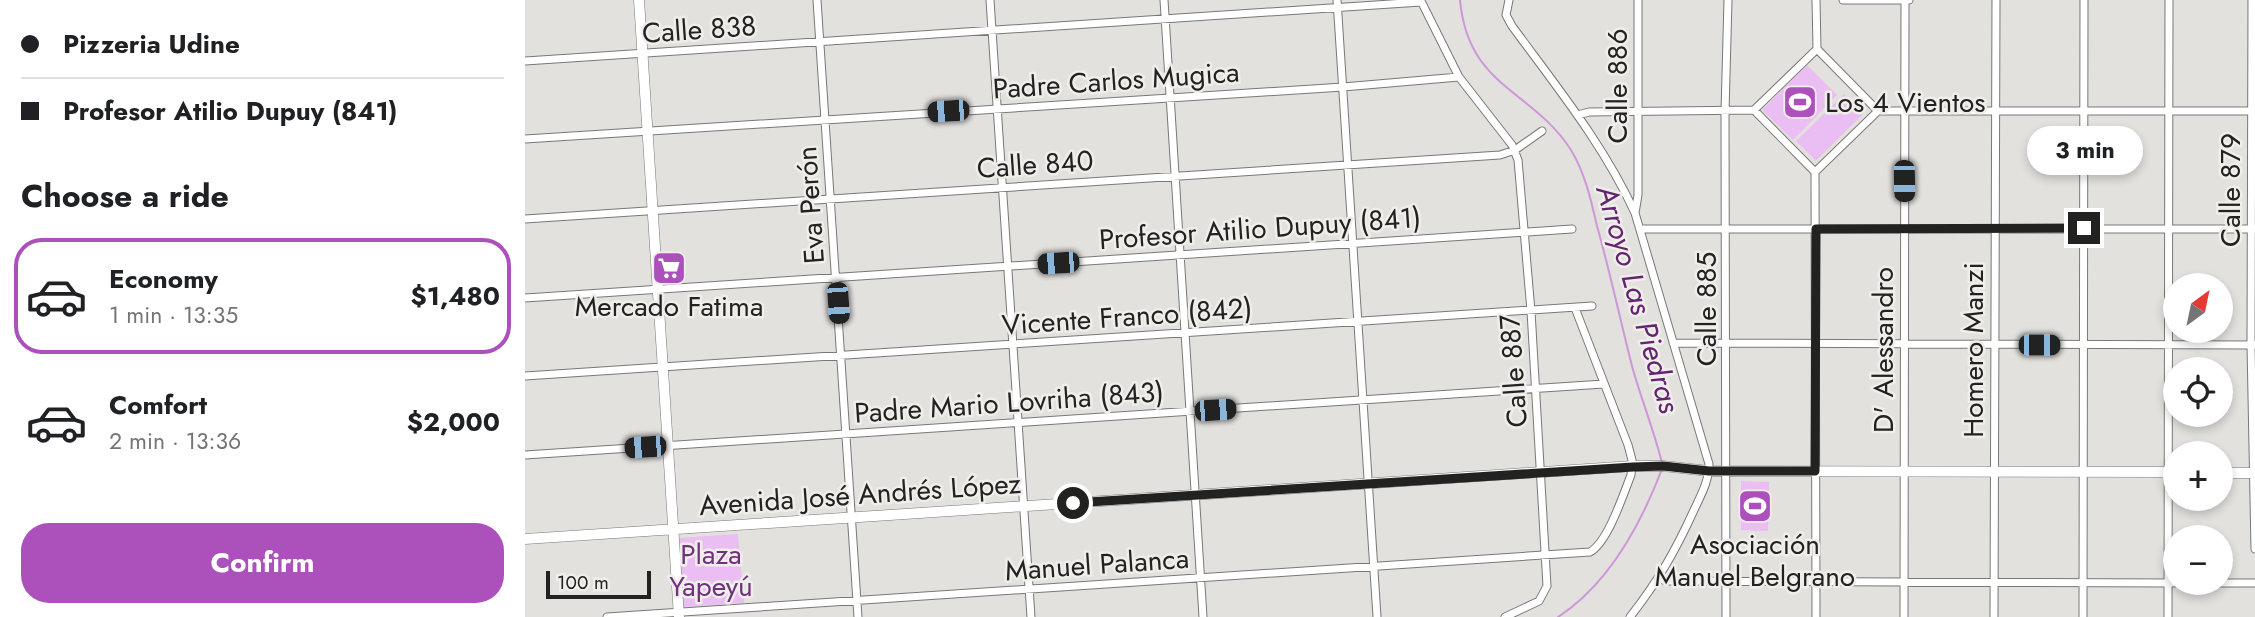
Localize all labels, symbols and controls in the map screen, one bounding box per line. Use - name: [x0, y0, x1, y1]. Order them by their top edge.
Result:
- street label: Calle 838: [641, 5, 757, 54]
- text: Pizzeria Udine: [63, 25, 240, 63]
- street label: Calle 886: [1597, 28, 1638, 144]
- street label: Padre Carlos Mugica: [991, 51, 1241, 110]
- place label: Los 4 Vientos: [1825, 82, 1985, 123]
- sports icon: Los 4 Vientos: [1781, 83, 1819, 121]
- text: Profesor Atilio Dupuy (841): [63, 92, 398, 130]
- car: [927, 99, 970, 123]
- callout: 3 min: [2026, 126, 2142, 176]
- text: 3 min: [2055, 133, 2115, 167]
- street label: Calle 879: [2210, 133, 2251, 247]
- street label: Calle 840: [975, 140, 1095, 189]
- street label: Eva Perón: [786, 145, 835, 265]
- car: [1894, 160, 1915, 202]
- text: Choose a ride: [21, 173, 229, 219]
- water label: Arroyo Las Piedras: [1585, 179, 1692, 418]
- street label: Profesor Atilio Dupuy (841): [1098, 197, 1422, 260]
- route end: [2068, 212, 2100, 244]
- supermarket icon: Mercado Fatima: [650, 249, 688, 287]
- car: [1037, 251, 1080, 275]
- street label: Calle 885: [1686, 252, 1727, 366]
- text: Economy: [109, 260, 218, 298]
- street label: Homero Manzi: [1953, 262, 1994, 438]
- icon: car: [25, 265, 88, 328]
- street label: D' Alessandro: [1863, 267, 1904, 433]
- north arrow: [2163, 273, 2233, 343]
- map controls: [2163, 273, 2233, 595]
- text: $1,480: [411, 277, 500, 315]
- car: [827, 281, 850, 325]
- place label: Mercado Fatima: [575, 286, 763, 327]
- street label: Vicente Franco (842): [1000, 287, 1254, 346]
- text: 1 min · 13:35: [109, 298, 238, 332]
- street label: Calle 887: [1489, 313, 1538, 429]
- car: [2019, 335, 2061, 356]
- button: locate: [2163, 357, 2233, 427]
- street label: Padre Mario Lovriha (843): [853, 371, 1165, 434]
- text: Comfort: [109, 386, 207, 424]
- icon: car: [25, 391, 88, 454]
- car: [1194, 398, 1237, 422]
- text: $2,000: [407, 403, 500, 441]
- text: 2 min · 13:36: [109, 424, 241, 458]
- car: [624, 435, 667, 459]
- button: +: [2163, 441, 2233, 511]
- street label: Avenida José Andrés López: [698, 463, 1022, 526]
- route start: [1057, 487, 1089, 519]
- sports icon: Asociación Manuel Belgrano: [1736, 487, 1774, 525]
- button: Confirm: [21, 523, 504, 603]
- place label: Asociación Manuel Belgrano: [1655, 524, 1855, 597]
- button: −: [2163, 525, 2233, 595]
- park label: Plaza Yapeyú: [669, 534, 753, 607]
- street label: Manuel Palanca: [1004, 538, 1190, 591]
- scale bar: [546, 568, 651, 600]
- text: 100 m: [557, 569, 609, 596]

